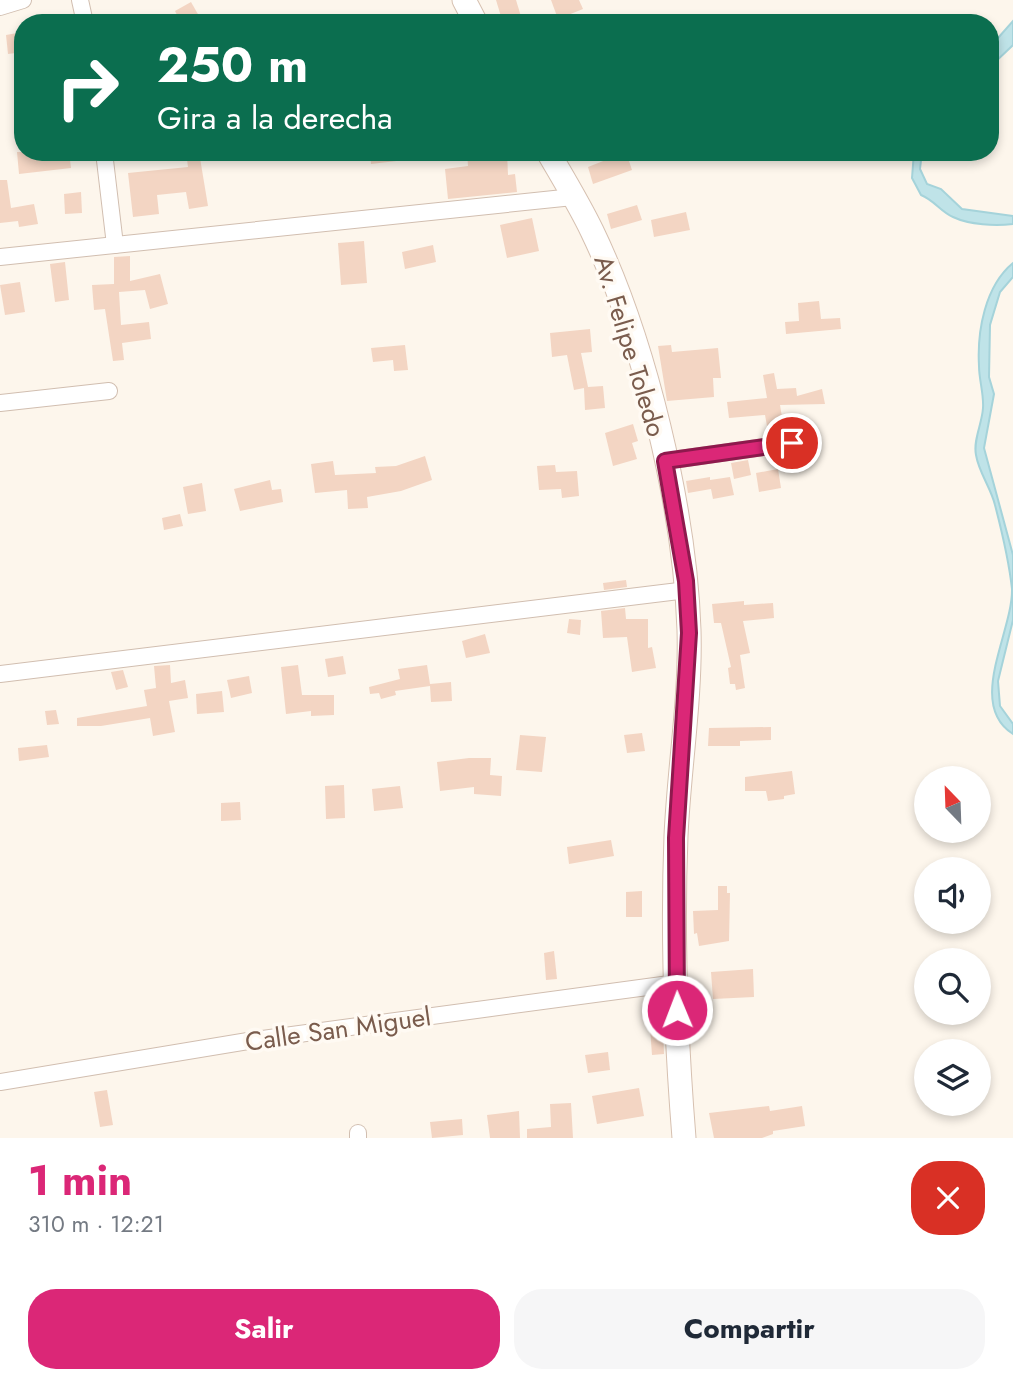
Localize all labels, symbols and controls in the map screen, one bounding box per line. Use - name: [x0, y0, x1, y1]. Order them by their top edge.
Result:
- text: 250 m: [157, 30, 308, 100]
- icon: right: [42, 42, 133, 133]
- text: Gira a la derecha: [157, 95, 393, 141]
- street label: Av. Felipe Toledo: [584, 251, 676, 441]
- pin: [762, 413, 822, 473]
- icon: arrive: [773, 424, 811, 462]
- north arrow: [914, 766, 990, 844]
- map controls: [914, 766, 991, 1116]
- button: sound: [914, 857, 991, 934]
- button: search: [914, 948, 991, 1025]
- position arrow: [640, 973, 714, 1047]
- street label: Calle San Miguel: [243, 997, 433, 1061]
- button: layers: [914, 1039, 991, 1116]
- text: 1 min: [28, 1150, 132, 1211]
- button: close: [911, 1161, 985, 1235]
- text: 310 m · 12:21: [28, 1207, 164, 1241]
- button: Salir: [28, 1289, 500, 1369]
- button: Compartir: [514, 1289, 985, 1369]

